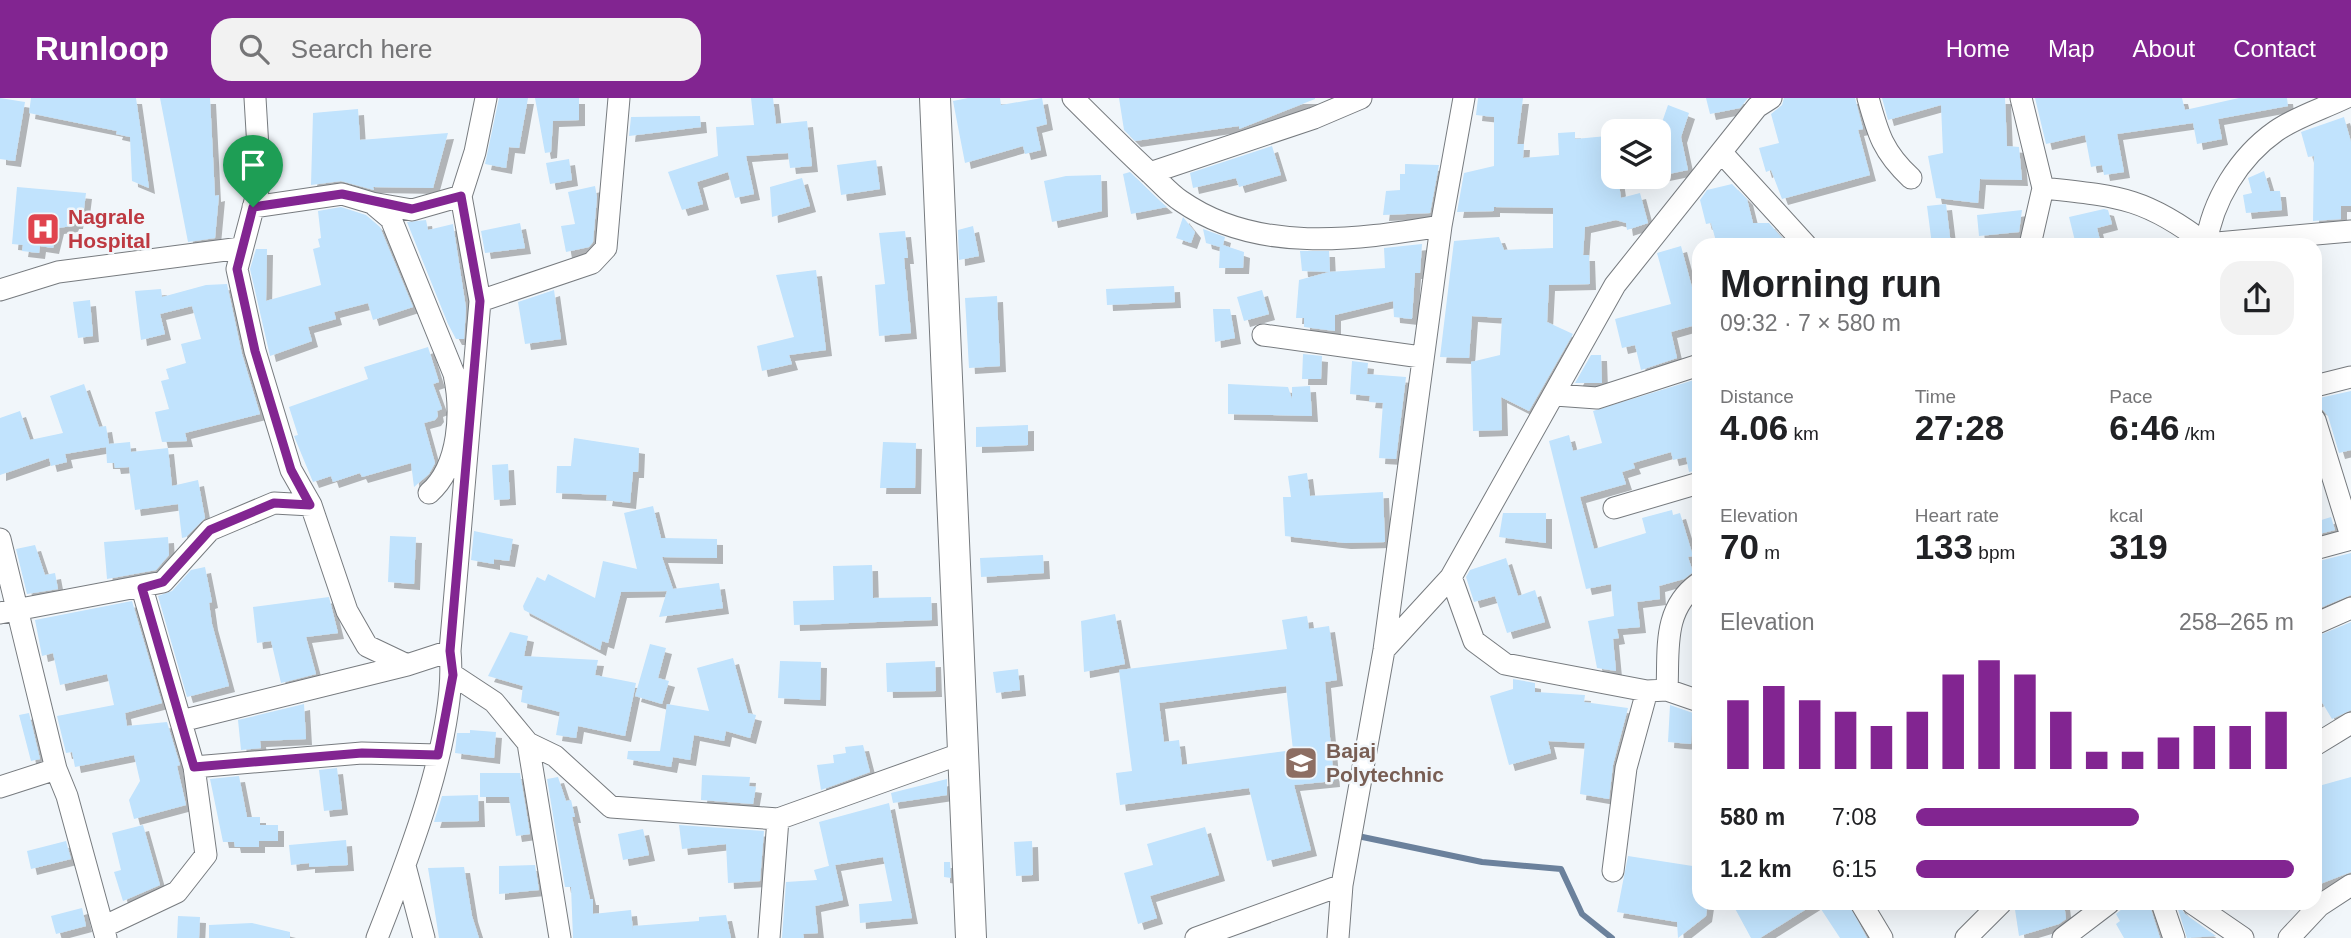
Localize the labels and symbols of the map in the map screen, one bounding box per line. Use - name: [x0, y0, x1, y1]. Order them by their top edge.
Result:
- pin: [223, 135, 283, 207]
- place label: Nagrale Hospital: [68, 205, 151, 252]
- hospital icon: Nagrale Hospital: [24, 210, 62, 248]
- place label: Bajaj Polytechnic: [1326, 739, 1444, 786]
- school or university icon: Bajaj Polytechnic: [1282, 744, 1320, 782]

